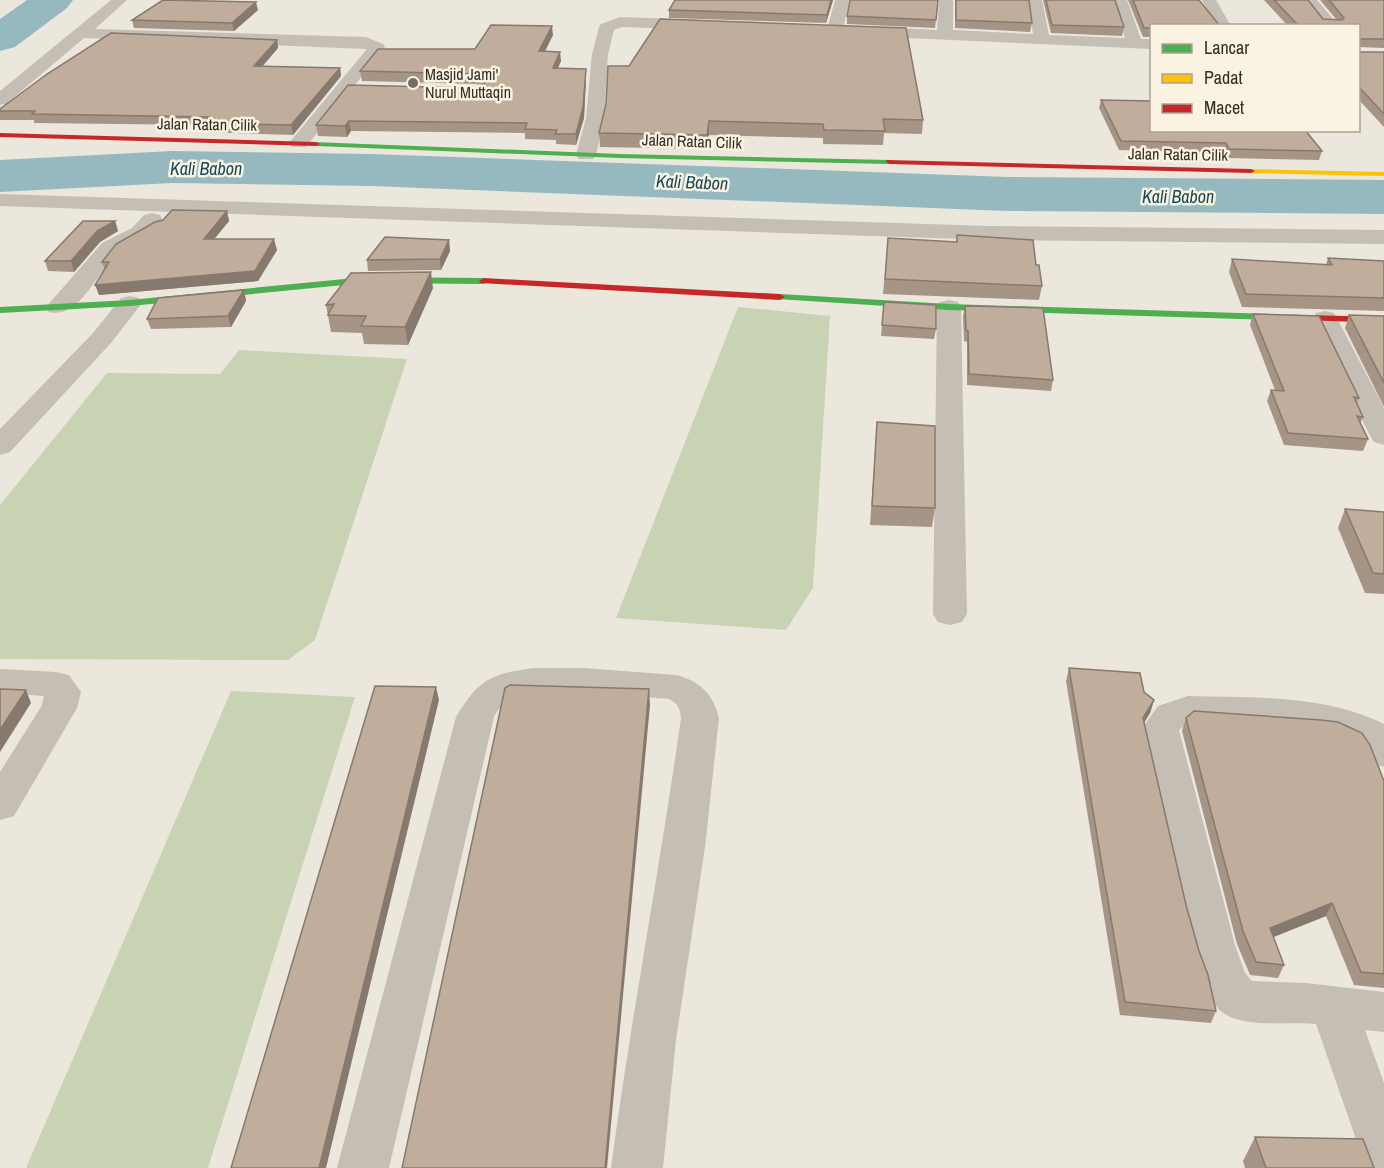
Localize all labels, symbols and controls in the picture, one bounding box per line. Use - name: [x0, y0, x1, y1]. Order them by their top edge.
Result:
- legend: [1150, 24, 1360, 132]
- text: Lancar: [1204, 35, 1249, 60]
- place label: Masjid Jami' Nurul Muttaqin: [425, 63, 511, 103]
- text: Padat: [1204, 65, 1243, 90]
- marker: Masjid Jami' Nurul Muttaqin: [406, 76, 420, 90]
- text: Macet: [1204, 95, 1244, 120]
- street label: Jalan Ratan Cilik: [157, 112, 258, 136]
- street label: Jalan Ratan Cilik: [642, 128, 743, 154]
- street label: Jalan Ratan Cilik: [1128, 142, 1229, 166]
- water label: Kali Babon: [170, 156, 242, 181]
- water label: Kali Babon: [655, 168, 729, 196]
- water label: Kali Babon: [1142, 184, 1214, 209]

